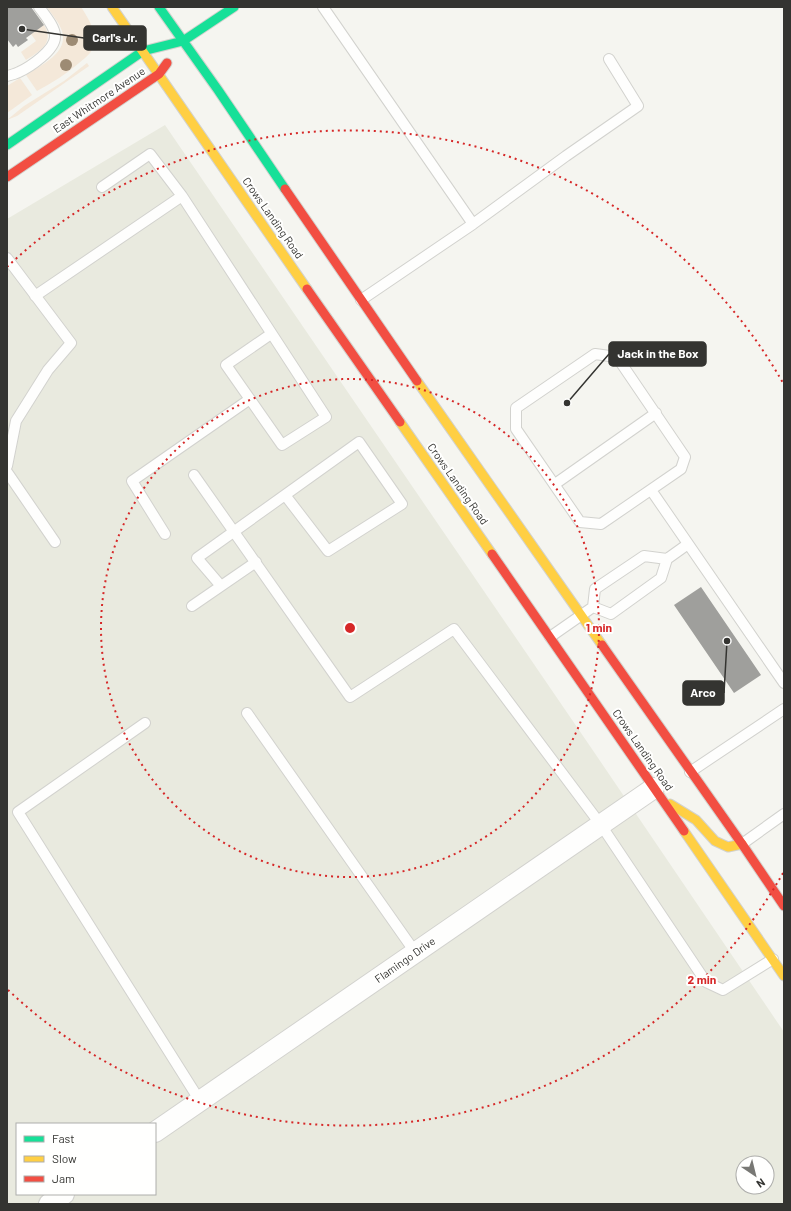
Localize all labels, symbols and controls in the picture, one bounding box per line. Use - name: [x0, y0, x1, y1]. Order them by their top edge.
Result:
- callout: Carl's Jr.: [84, 26, 146, 50]
- text: Carl's Jr.: [92, 30, 138, 44]
- street label: East Whitmore Avenue: [50, 64, 147, 135]
- street label: Crows Landing Road: [240, 175, 306, 261]
- callout: Jack in the Box: [609, 342, 706, 366]
- text: Jack in the Box: [618, 346, 699, 360]
- street label: Crows Landing Road: [425, 441, 491, 527]
- text: 1 min: [586, 620, 612, 634]
- centre of rings: [343, 621, 357, 635]
- callout: Arco: [683, 681, 724, 705]
- text: Arco: [690, 685, 716, 699]
- street label: Crows Landing Road: [610, 707, 676, 793]
- street label: Flamingo Drive: [372, 934, 438, 985]
- text: 2 min: [688, 972, 716, 986]
- legend: [16, 1123, 156, 1195]
- text: Fast: [52, 1131, 75, 1145]
- text: Slow: [52, 1151, 77, 1165]
- north arrow: [735, 1155, 775, 1195]
- text: Jam: [52, 1171, 75, 1185]
- text: N: [754, 1176, 768, 1191]

